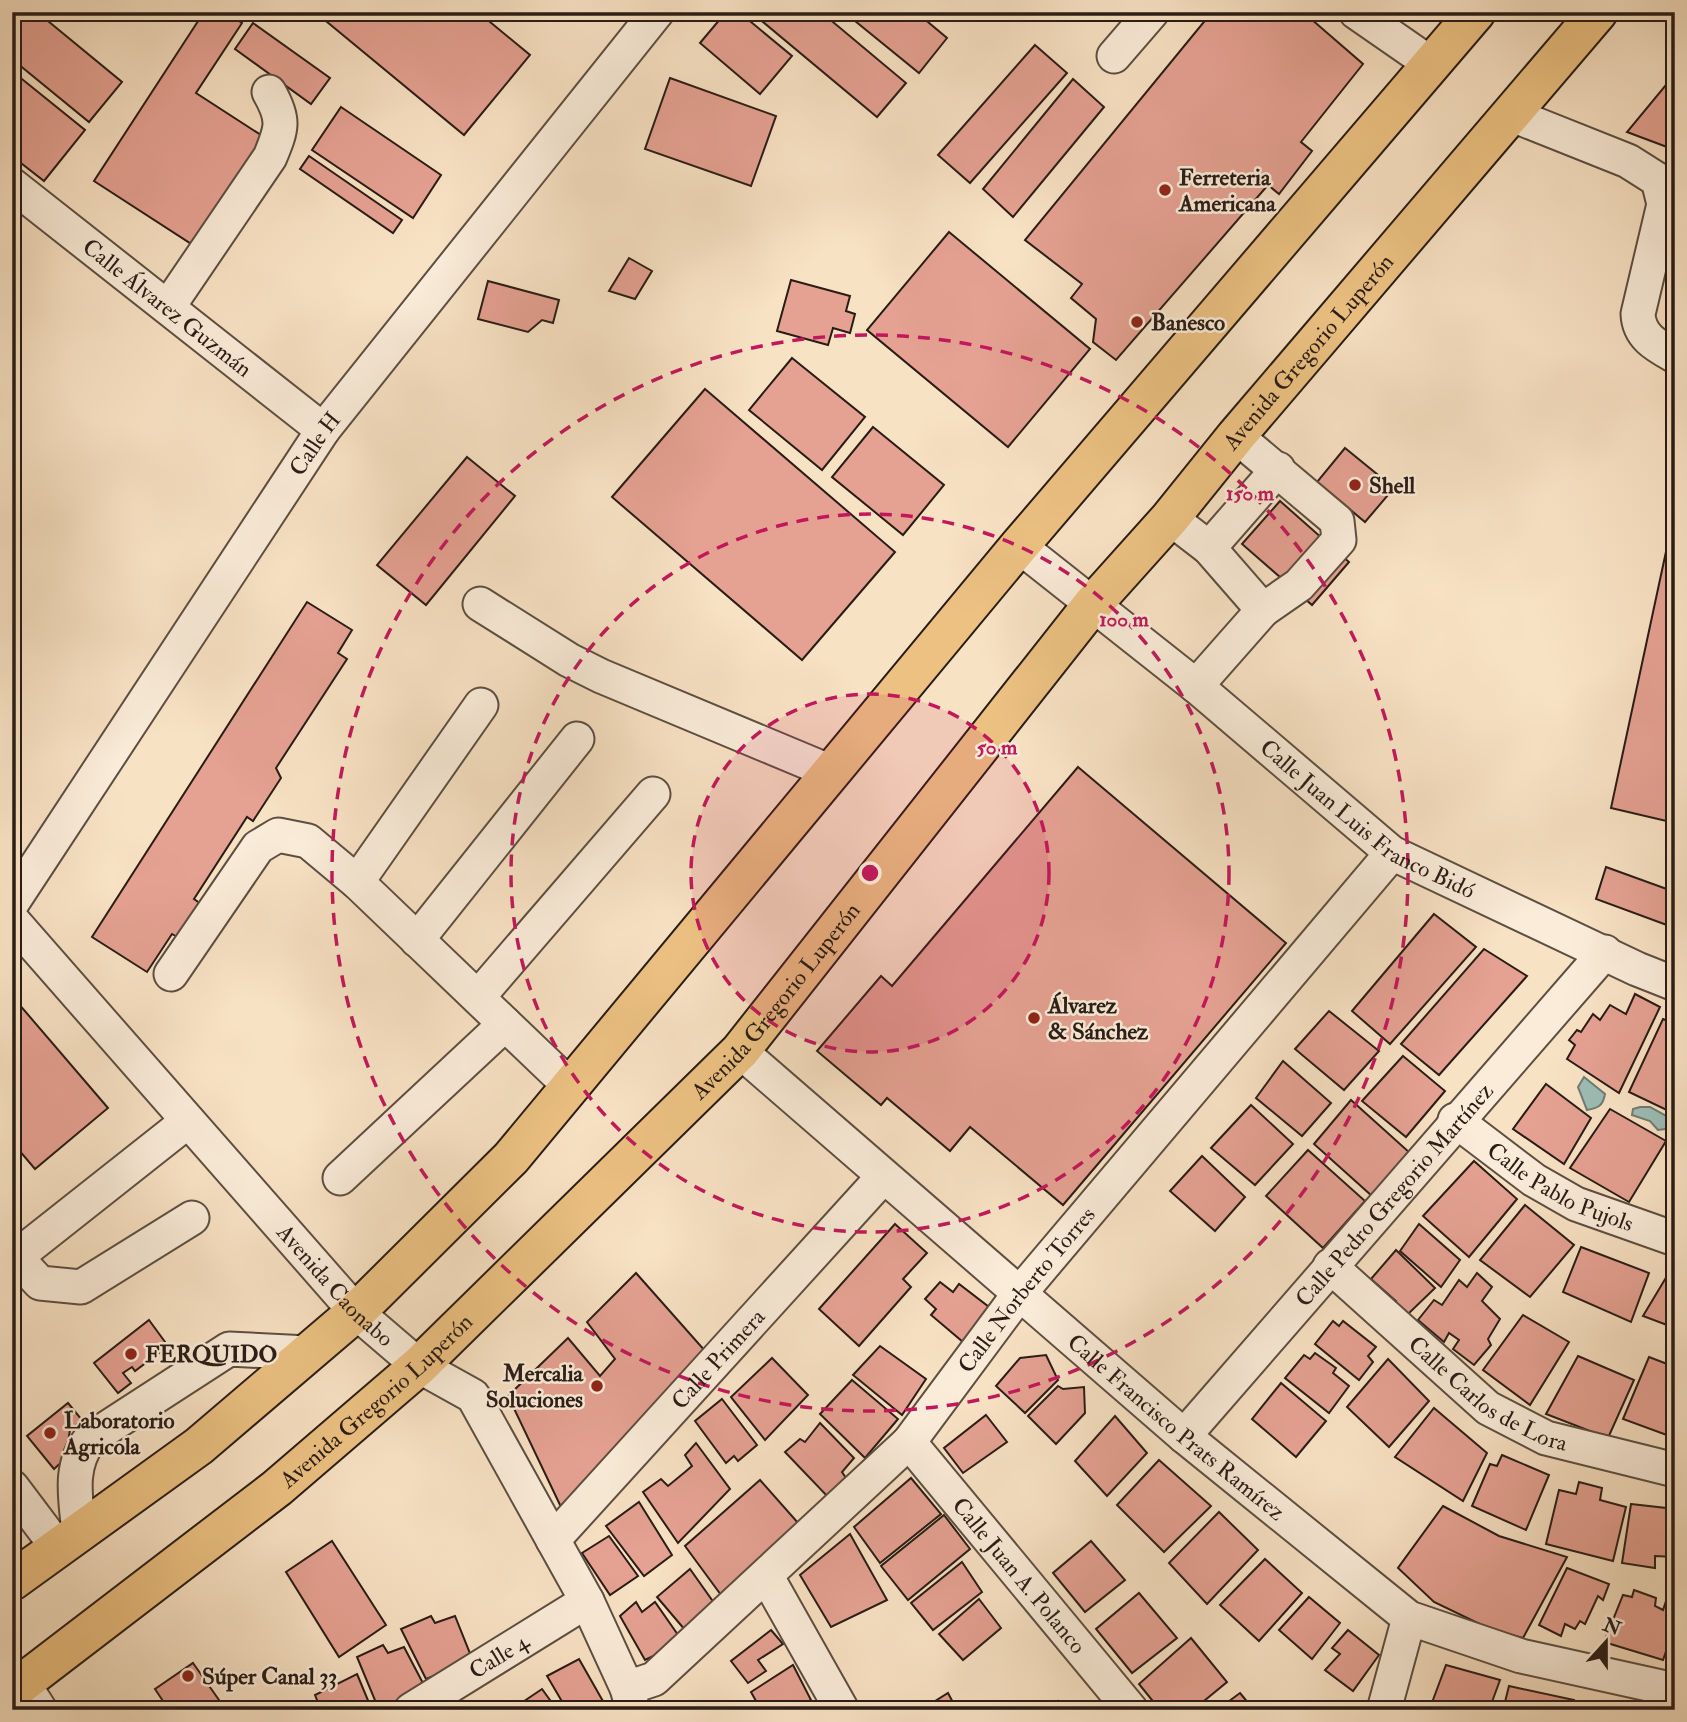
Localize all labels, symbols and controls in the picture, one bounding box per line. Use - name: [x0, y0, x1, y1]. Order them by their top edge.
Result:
- place label: Ferreteria Americana: [1178, 163, 1277, 218]
- marker: Ferreteria Americana: [1157, 182, 1173, 198]
- street label: Calle Álvarez Guzmán: [77, 232, 258, 383]
- street label: Avenida Gregorio Luperón: [1216, 248, 1400, 456]
- place label: Banesco: [1151, 308, 1225, 337]
- marker: Banesco: [1129, 314, 1145, 330]
- street label: Calle H: [282, 406, 347, 481]
- place label: Shell: [1369, 471, 1416, 500]
- marker: Shell: [1347, 477, 1363, 493]
- text: 150 m: [1226, 480, 1275, 507]
- text: 100 m: [1099, 606, 1150, 633]
- street label: Calle Juan Luis Franco Bidó: [1254, 733, 1480, 905]
- text: 50 m: [977, 734, 1018, 761]
- centre of rings: [858, 861, 882, 885]
- street label: Avenida Gregorio Luperón: [684, 896, 866, 1106]
- place label: Álvarez & Sánchez: [1047, 991, 1149, 1046]
- marker: Álvarez & Sánchez: [1026, 1010, 1042, 1026]
- street label: Calle Pedro Gregorio Martínez: [1289, 1077, 1499, 1312]
- street label: Calle Pablo Pujols: [1482, 1135, 1638, 1238]
- street label: Calle Norberto Torres: [951, 1200, 1101, 1378]
- street label: Avenida Caonabo: [270, 1217, 400, 1353]
- street label: Calle Primera: [665, 1302, 771, 1415]
- street label: Avenida Gregorio Luperón: [273, 1307, 479, 1494]
- street label: Calle Francisco Prats Ramírez: [1062, 1327, 1291, 1526]
- street label: Calle Carlos de Lora: [1403, 1329, 1571, 1457]
- place label: FERQUIDO: [145, 1340, 277, 1369]
- marker: FERQUIDO: [123, 1346, 139, 1362]
- place label: Mercalia Soluciones: [486, 1359, 585, 1414]
- marker: Mercalia Soluciones: [589, 1378, 605, 1394]
- place label: Laboratorio Agricola: [63, 1406, 175, 1462]
- marker: Laboratorio Agricola: [42, 1425, 58, 1441]
- street label: Calle Juan A. Polanco: [946, 1491, 1093, 1659]
- north arrow: [1572, 1606, 1642, 1676]
- text: N: [1599, 1612, 1625, 1642]
- street label: Calle 4: [463, 1626, 535, 1685]
- place label: Súper Canal 33: [202, 1662, 337, 1692]
- marker: Súper Canal 33: [180, 1668, 196, 1684]

